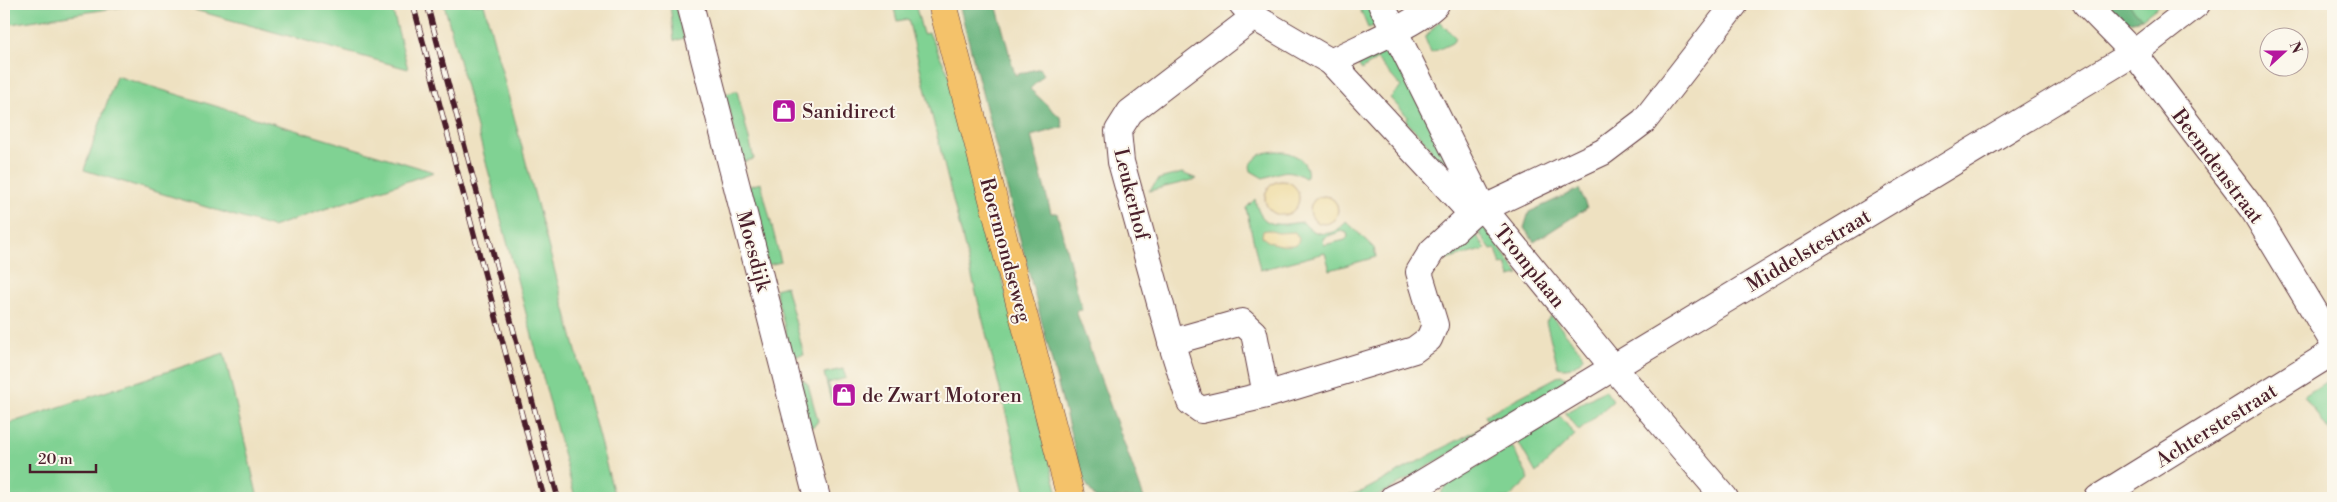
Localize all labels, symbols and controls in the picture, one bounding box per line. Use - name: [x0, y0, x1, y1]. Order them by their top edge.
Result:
- north arrow: [2260, 28, 2310, 78]
- text: N: [2285, 39, 2306, 56]
- shop icon: Sanidirect: [771, 98, 797, 124]
- place label: Sanidirect: [802, 100, 896, 125]
- street label: Beemdenstraat: [2165, 104, 2268, 229]
- street label: Leukerhof: [1107, 146, 1154, 243]
- street label: Roermondseweg: [973, 175, 1036, 326]
- street label: Middelstestraat: [1742, 204, 1876, 298]
- street label: Moesdijk: [730, 208, 776, 296]
- street label: Tromplaan: [1488, 220, 1570, 314]
- street label: Achterstestraat: [2151, 379, 2282, 474]
- shop icon: de Zwart Motoren: [831, 382, 857, 408]
- place label: de Zwart Motoren: [862, 384, 1022, 409]
- scale bar: [30, 442, 96, 474]
- text: 20 m: [38, 450, 73, 469]

